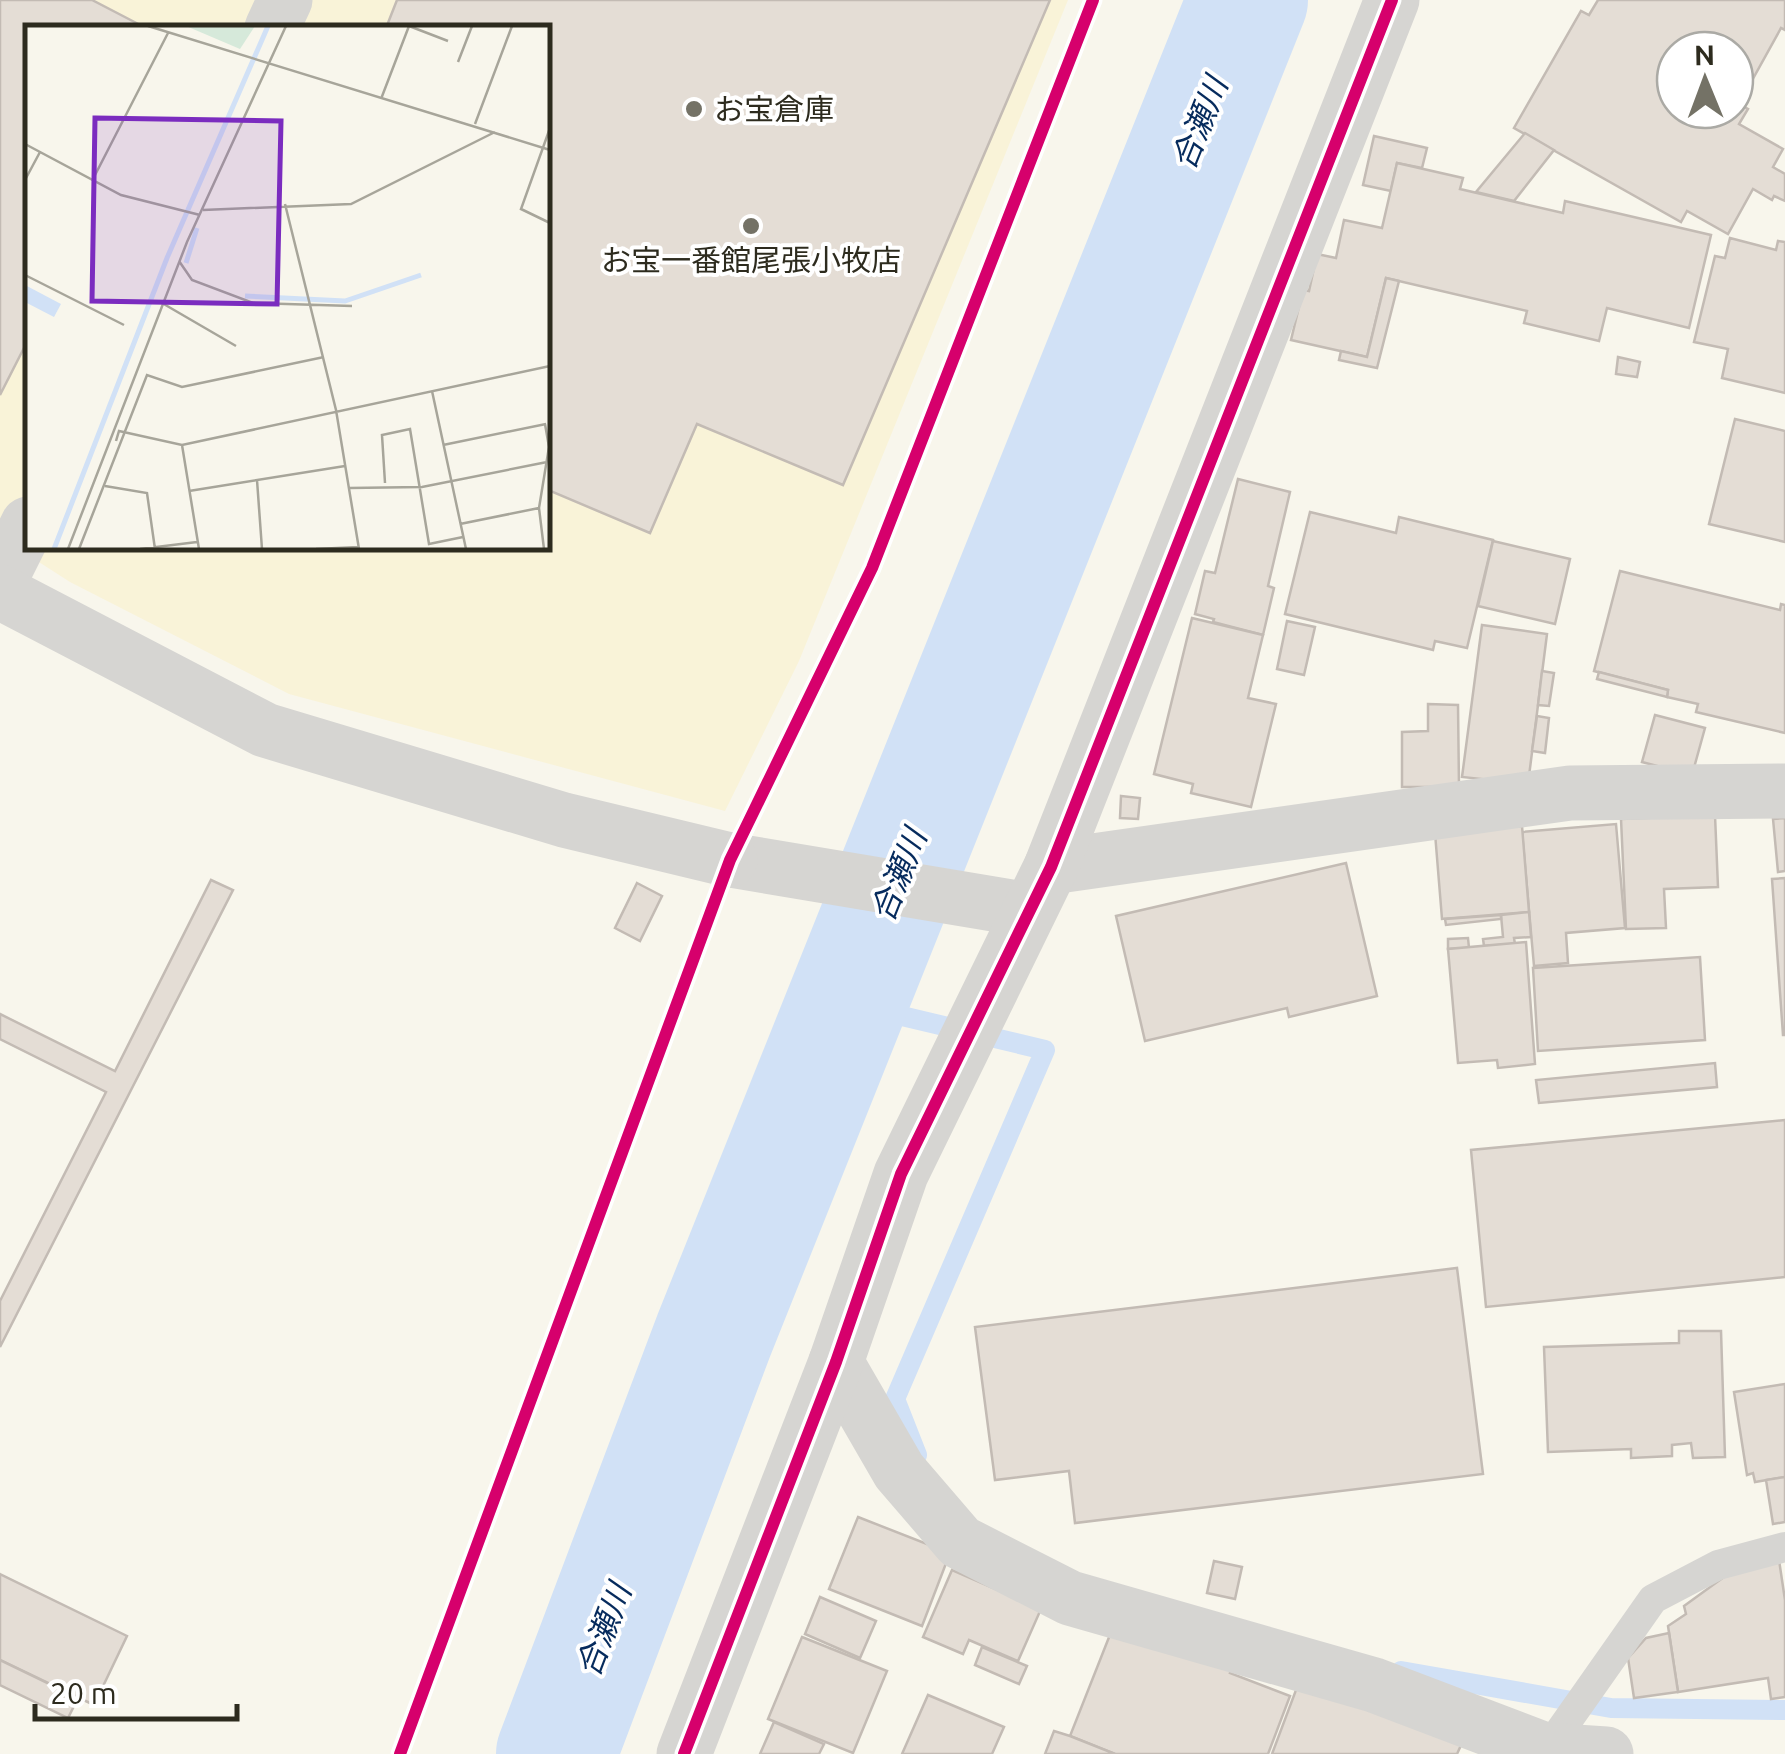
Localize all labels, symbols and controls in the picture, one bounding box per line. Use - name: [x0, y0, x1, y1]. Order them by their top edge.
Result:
- inset map: [25, 25, 550, 550]
- north arrow: [1655, 30, 1755, 130]
- text: N: [1694, 39, 1715, 70]
- water label: 合瀬川: [1164, 69, 1235, 174]
- place label: お宝倉庫: [714, 92, 834, 126]
- marker: お宝倉庫: [683, 98, 705, 120]
- marker: お宝一番館尾張小牧店: [740, 215, 762, 237]
- place label: お宝一番館尾張小牧店: [601, 243, 901, 277]
- water label: 合瀬川: [863, 821, 934, 926]
- water label: 合瀬川: [569, 1576, 638, 1681]
- scale bar: [35, 1659, 238, 1721]
- text: 20 m: [50, 1676, 117, 1710]

